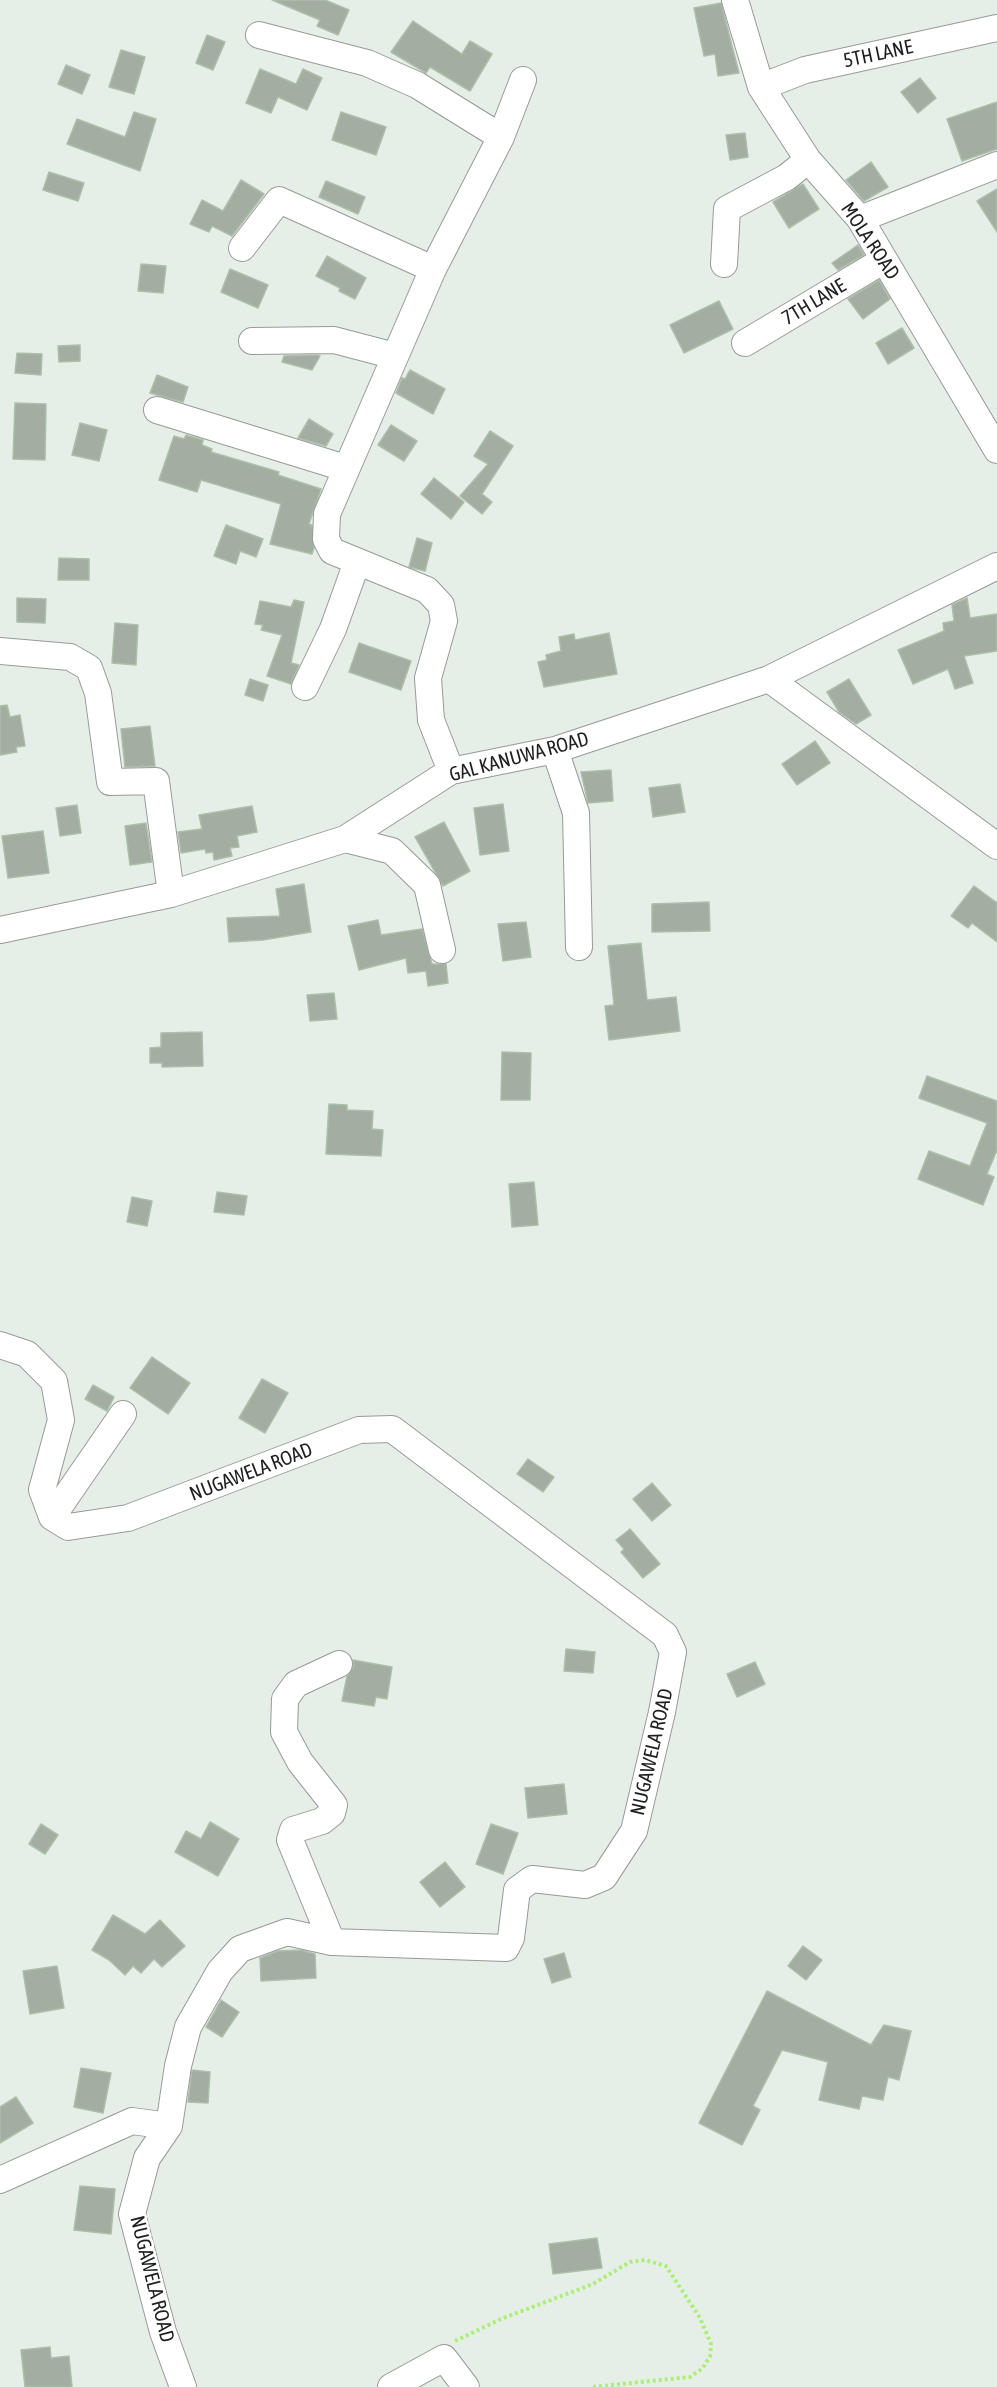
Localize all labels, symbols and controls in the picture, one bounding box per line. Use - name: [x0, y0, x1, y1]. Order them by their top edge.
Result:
- street label: 5TH LANE: [841, 35, 915, 73]
- street label: MOLA ROAD: [835, 198, 905, 284]
- street label: 7TH LANE: [778, 274, 850, 330]
- street label: GAL KANUWA ROAD: [447, 727, 591, 787]
- street label: NUGAWELA ROAD: [186, 1438, 316, 1506]
- street label: NUGAWELA ROAD: [626, 1686, 678, 1818]
- street label: NUGAWELA ROAD: [125, 2213, 179, 2345]

